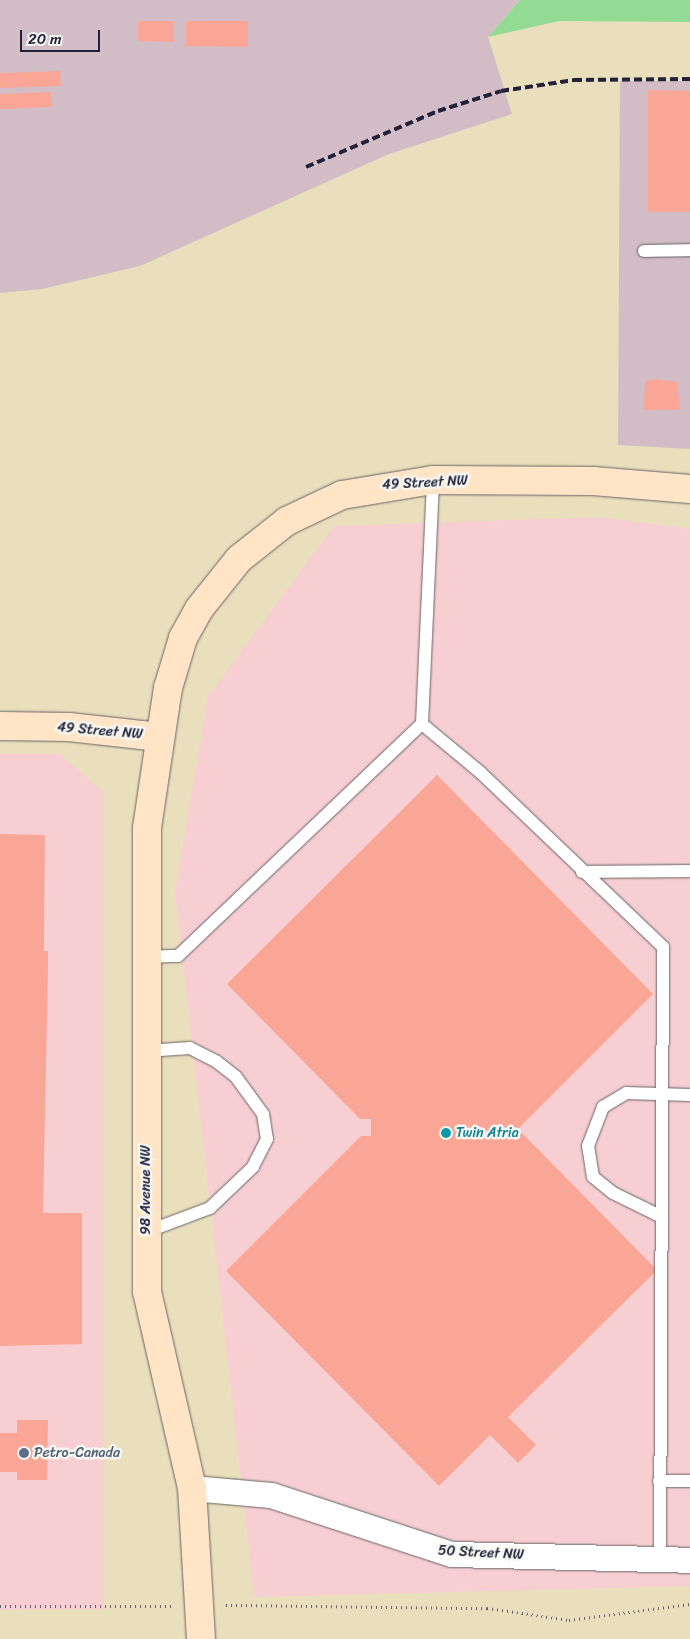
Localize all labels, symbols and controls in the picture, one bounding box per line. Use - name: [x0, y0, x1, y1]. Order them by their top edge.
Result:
- scale bar: [22, 20, 102, 52]
- text: 20 m: [28, 26, 62, 52]
- street label: 49 Street NW: [382, 472, 468, 494]
- street label: 49 Street NW: [56, 719, 144, 743]
- place label: Twin Atria: [456, 1125, 519, 1141]
- marker: Twin Atria: [440, 1127, 452, 1139]
- street label: 98 Avenue NW: [138, 1145, 154, 1235]
- place label: Petro-Canada: [34, 1445, 120, 1461]
- marker: Petro-Canada: [18, 1447, 30, 1459]
- street label: 50 Street NW: [438, 1542, 524, 1564]

